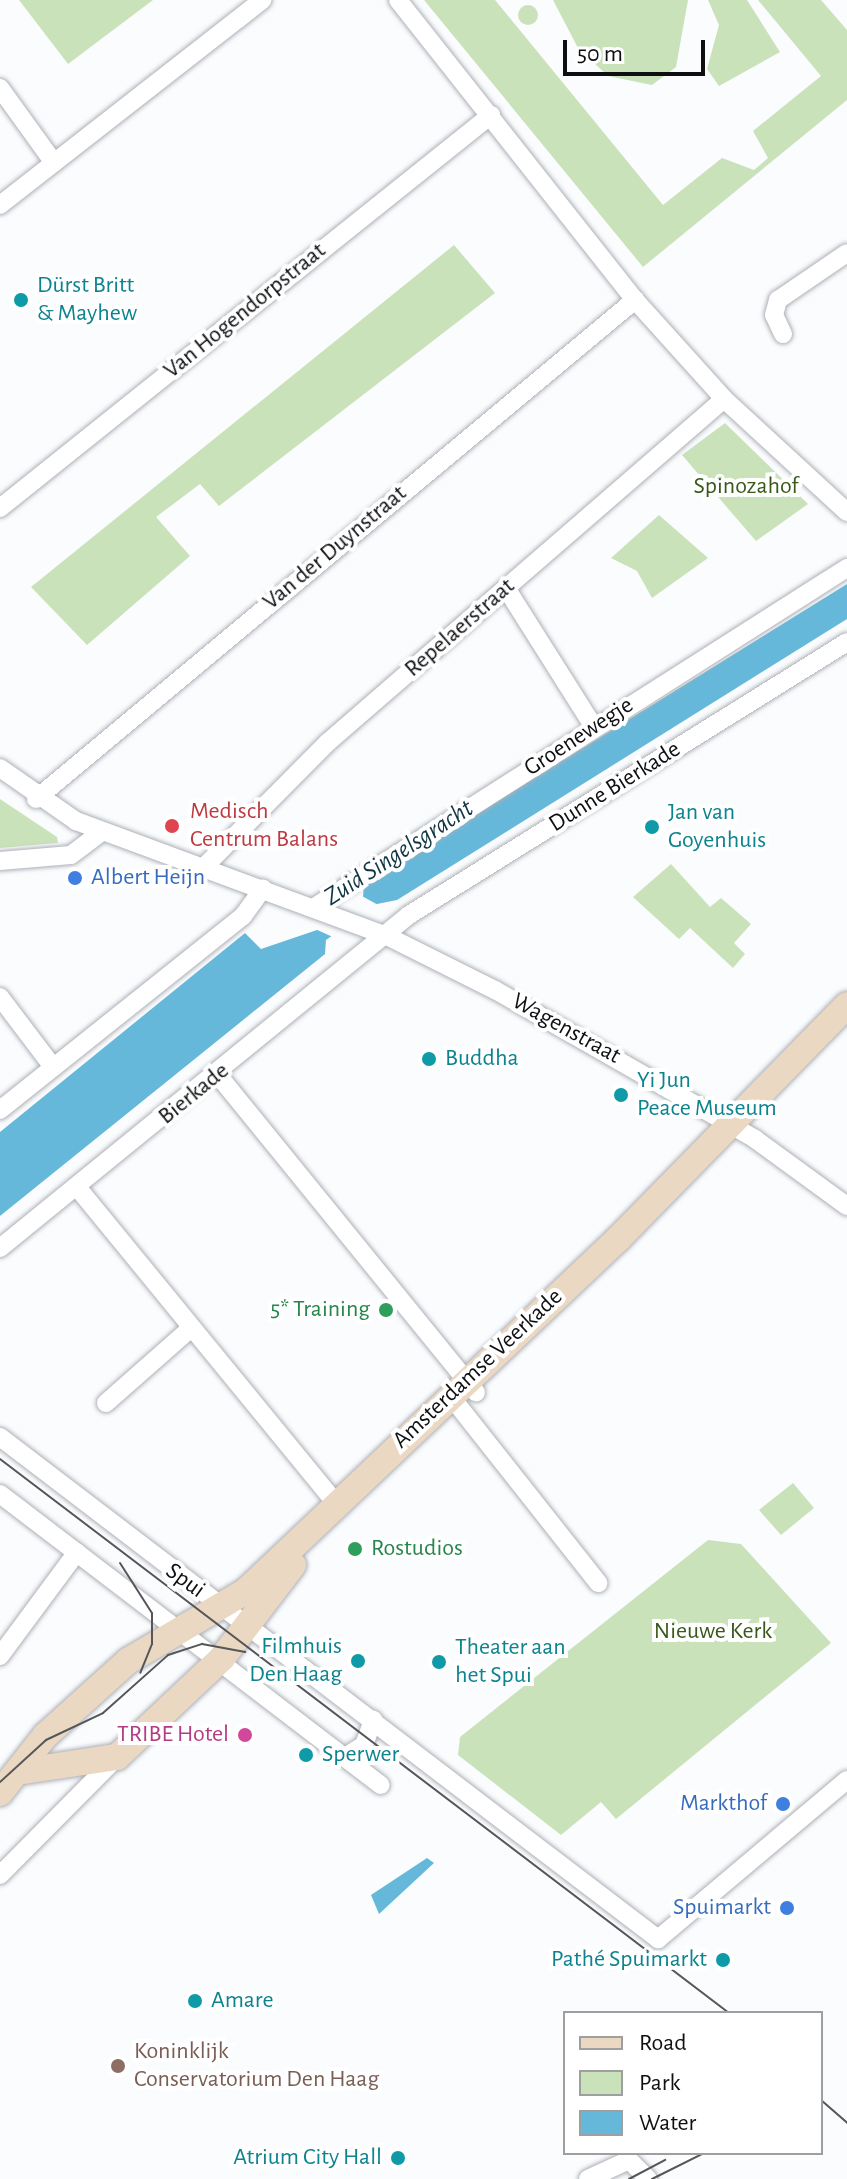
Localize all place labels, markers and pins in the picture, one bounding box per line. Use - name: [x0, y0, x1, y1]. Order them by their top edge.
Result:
- place label: Dürst Britt & Mayhew: [37, 272, 137, 328]
- marker: Dürst Britt & Mayhew: [12, 291, 30, 309]
- place label: Medisch Centrum Balans: [190, 798, 338, 854]
- place label: Jan van Goyenhuis: [668, 799, 766, 855]
- marker: Medisch Centrum Balans: [161, 815, 183, 837]
- marker: Jan van Goyenhuis: [643, 818, 661, 836]
- place label: Albert Heijn: [91, 864, 205, 892]
- marker: Albert Heijn: [66, 869, 84, 887]
- place label: Buddha: [445, 1045, 519, 1073]
- marker: Buddha: [420, 1050, 438, 1068]
- place label: Yi Jun Peace Museum: [637, 1067, 777, 1123]
- marker: Yi Jun Peace Museum: [612, 1086, 630, 1104]
- place label: 5* Training: [270, 1296, 370, 1324]
- marker: 5* Training: [377, 1301, 395, 1319]
- place label: Rostudios: [371, 1535, 463, 1563]
- marker: Rostudios: [346, 1540, 364, 1558]
- place label: Filmhuis Den Haag: [249, 1633, 342, 1689]
- place label: Theater aan het Spui: [455, 1634, 566, 1690]
- marker: Filmhuis Den Haag: [349, 1652, 367, 1670]
- marker: Theater aan het Spui: [430, 1653, 448, 1671]
- place label: TRIBE Hotel: [117, 1721, 229, 1749]
- marker: TRIBE Hotel: [236, 1726, 254, 1744]
- place label: Sperwer: [322, 1741, 399, 1769]
- marker: Sperwer: [297, 1746, 315, 1764]
- place label: Markthof: [680, 1790, 767, 1818]
- marker: Markthof: [774, 1795, 792, 1813]
- place label: Spuimarkt: [673, 1894, 771, 1922]
- marker: Spuimarkt: [778, 1899, 796, 1917]
- place label: Pathé Spuimarkt: [551, 1946, 707, 1974]
- marker: Pathé Spuimarkt: [714, 1951, 732, 1969]
- place label: Amare: [211, 1987, 273, 2015]
- marker: Amare: [186, 1992, 204, 2010]
- place label: Koninklijk Conservatorium Den Haag: [134, 2038, 379, 2094]
- marker: Koninklijk Conservatorium Den Haag: [109, 2057, 127, 2075]
- place label: Atrium City Hall: [233, 2144, 382, 2172]
- marker: Atrium City Hall: [389, 2149, 407, 2167]

